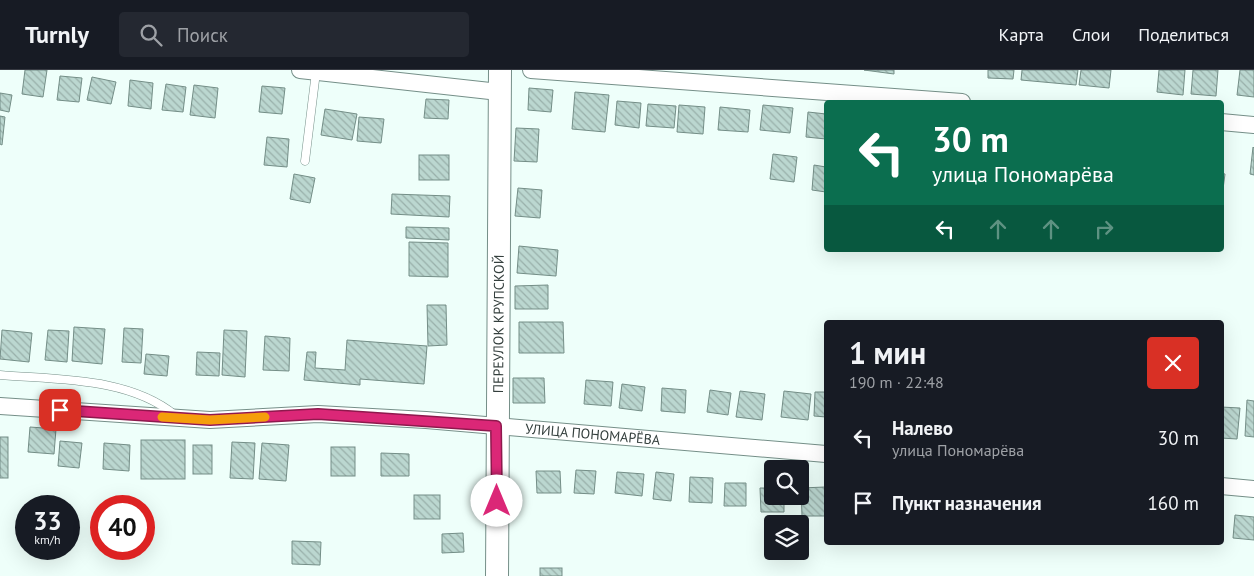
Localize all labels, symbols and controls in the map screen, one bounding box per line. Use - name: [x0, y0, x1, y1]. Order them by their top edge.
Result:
- search box: [119, 12, 469, 57]
- text: Turnly: [25, 19, 89, 50]
- icon: search: [137, 21, 165, 49]
- text: Поиск: [177, 23, 228, 47]
- text: Карта: [999, 23, 1044, 46]
- text: Слои: [1072, 23, 1110, 46]
- text: Поделиться: [1138, 23, 1229, 46]
- text: 30 m: [932, 116, 1009, 162]
- icon: left: [849, 120, 914, 185]
- text: улица Пономарёва: [932, 160, 1114, 188]
- icon: left: [931, 215, 959, 243]
- icon: ahead: [984, 215, 1012, 243]
- icon: ahead: [1037, 215, 1065, 243]
- icon: right: [1090, 215, 1118, 243]
- street label: ПЕРЕУЛОК КРУПСКОЙ: [489, 255, 508, 393]
- text: 1 мин: [849, 333, 926, 372]
- button: close: [1147, 337, 1199, 389]
- text: 190 m · 22:48: [849, 372, 944, 392]
- pin: [39, 389, 81, 431]
- icon: arrive: [46, 396, 74, 424]
- text: Налево: [892, 416, 953, 440]
- street label: УЛИЦА ПОНОМАРЁВА: [524, 419, 662, 449]
- icon: left: [849, 424, 877, 452]
- text: 30 m: [1158, 426, 1199, 450]
- text: улица Пономарёва: [892, 440, 1024, 460]
- map controls: [764, 460, 809, 560]
- button: search: [764, 460, 809, 505]
- position arrow: [470, 474, 522, 526]
- icon: arrive: [849, 489, 877, 517]
- text: Пункт назначения: [892, 491, 1042, 515]
- text: 160 m: [1147, 491, 1199, 515]
- speed limit sign: 40: [90, 495, 155, 560]
- text: 33: [33, 505, 62, 537]
- button: layers: [764, 515, 809, 560]
- text: km/h: [34, 532, 61, 547]

